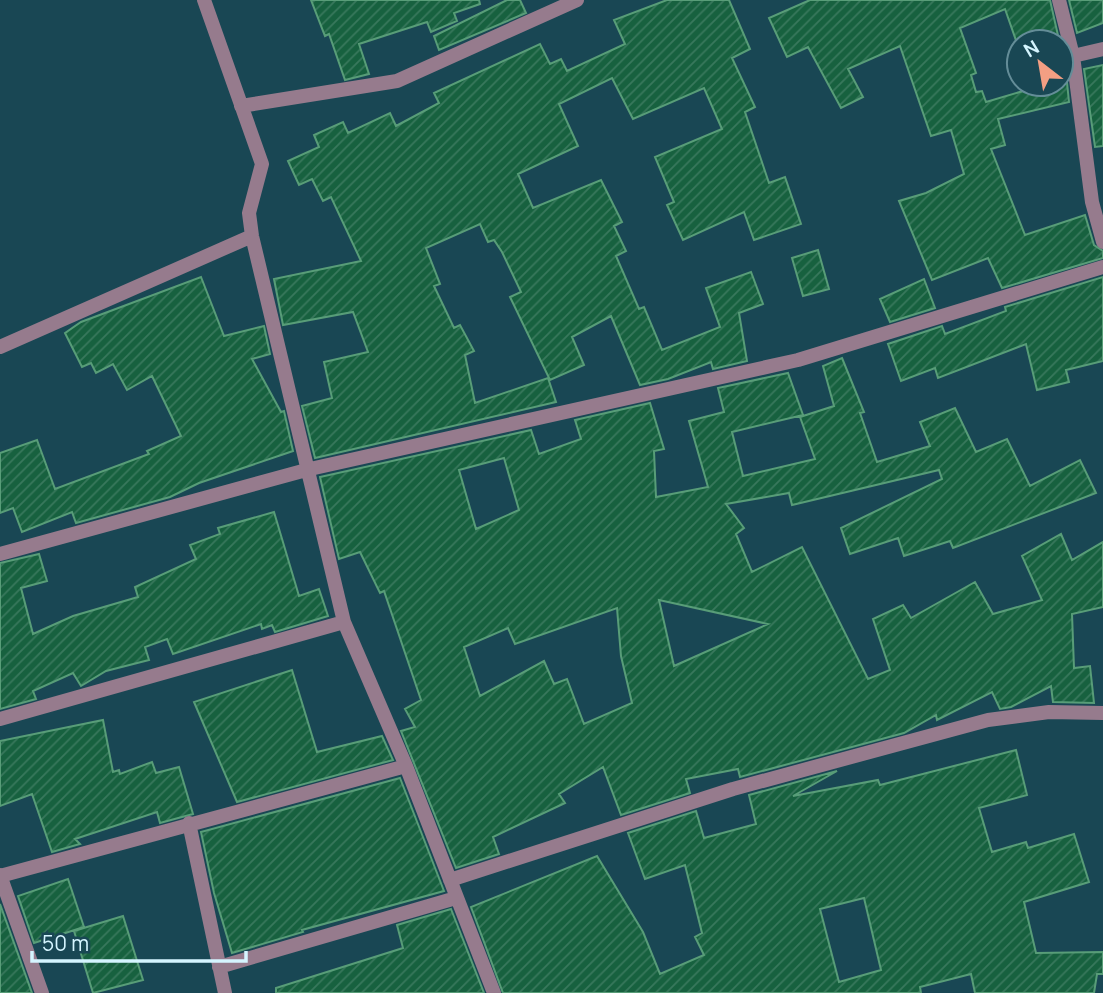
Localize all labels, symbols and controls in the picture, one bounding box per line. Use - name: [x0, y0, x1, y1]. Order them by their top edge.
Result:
- north arrow: [1005, 28, 1075, 98]
- text: N: [1019, 34, 1044, 63]
- scale bar: [32, 920, 245, 964]
- text: 50 m: [42, 929, 89, 957]

